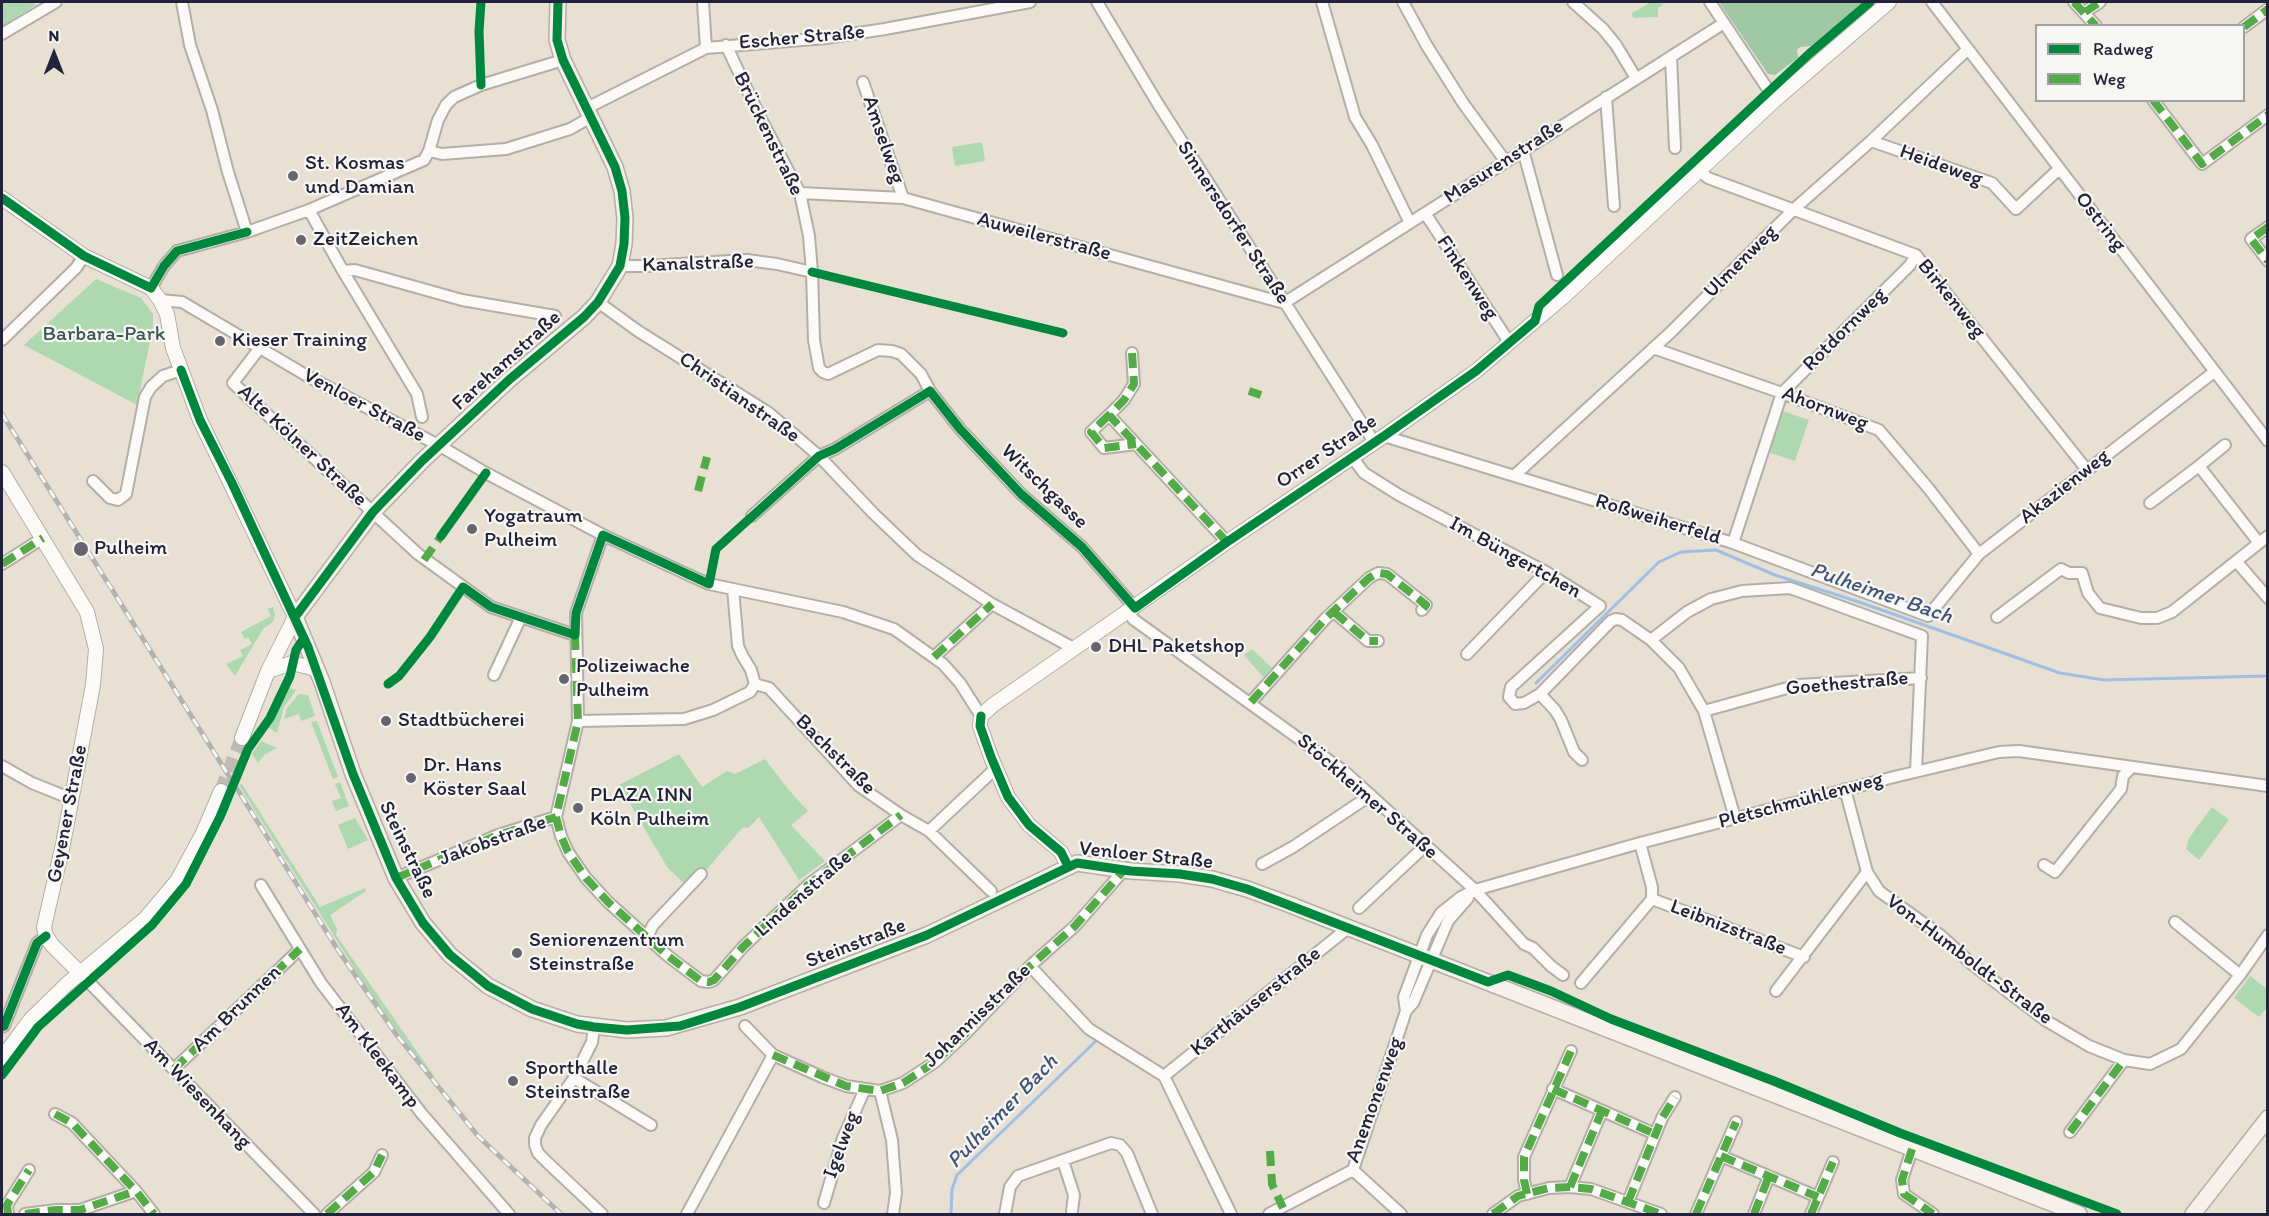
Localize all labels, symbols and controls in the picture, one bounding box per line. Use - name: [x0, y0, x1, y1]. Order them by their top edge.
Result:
- street label: Escher Straße: [738, 20, 866, 56]
- north arrow: [24, 24, 84, 84]
- legend: [2035, 24, 2245, 102]
- text: N: [49, 26, 59, 45]
- text: Radweg: [2093, 38, 2153, 60]
- street label: Brückenstraße: [727, 68, 809, 200]
- text: Weg: [2093, 68, 2126, 90]
- street label: Amselweg: [856, 93, 910, 187]
- street label: Masurenstraße: [1439, 114, 1569, 210]
- street label: Sinnersdorfer Straße: [1171, 137, 1295, 309]
- street label: Heideweg: [1896, 139, 1986, 193]
- place label: St. Kosmas und Damian: [305, 151, 414, 201]
- marker: St. Kosmas und Damian: [286, 169, 300, 183]
- street label: Ostring: [2069, 187, 2131, 257]
- street label: Auweilerstraße: [974, 207, 1114, 267]
- street label: Ulmenweg: [1699, 220, 1783, 304]
- place label: ZeitZeichen: [313, 227, 418, 253]
- street label: Finkenweg: [1430, 231, 1504, 325]
- marker: ZeitZeichen: [294, 233, 308, 247]
- street label: Kanalstraße: [642, 249, 754, 279]
- street label: Birkenweg: [1911, 254, 1991, 344]
- street label: Rotdornweg: [1798, 283, 1892, 377]
- street label: Farehamstraße: [447, 305, 567, 417]
- park label: Barbara-Park: [42, 322, 166, 348]
- place label: Kieser Training: [232, 328, 367, 354]
- marker: Kieser Training: [213, 334, 227, 348]
- street label: Christianstraße: [674, 347, 804, 449]
- street label: Venloer Straße: [299, 363, 429, 449]
- street label: Alte Kölner Straße: [232, 380, 372, 512]
- street label: Ahornweg: [1778, 381, 1872, 437]
- street label: Orrer Straße: [1272, 409, 1382, 495]
- street label: Witschgasse: [995, 439, 1093, 535]
- street label: Akazienweg: [2015, 444, 2115, 530]
- street label: Roßweiherfeld: [1592, 489, 1724, 551]
- place label: Yogatraum Pulheim: [484, 504, 583, 554]
- street label: Im Büngertchen: [1445, 511, 1585, 605]
- marker: Yogatraum Pulheim: [465, 522, 479, 536]
- place label: Pulheim: [94, 536, 167, 562]
- marker: Pulheim: [72, 540, 90, 558]
- water label: Pulheimer Bach: [1807, 557, 1955, 631]
- place label: DHL Paketshop: [1108, 634, 1244, 660]
- marker: DHL Paketshop: [1089, 640, 1103, 654]
- place label: Polizeiwache Pulheim: [576, 654, 690, 704]
- street label: Goethestraße: [1785, 666, 1909, 702]
- marker: Polizeiwache Pulheim: [557, 672, 571, 686]
- place label: Stadtbücherei: [398, 708, 525, 734]
- street label: Bachstraße: [789, 709, 881, 801]
- marker: Stadtbücherei: [379, 714, 393, 728]
- street label: Stöckheimer Straße: [1291, 729, 1443, 865]
- street label: Geyener Straße: [42, 743, 94, 885]
- place label: Dr. Hans Köster Saal: [423, 753, 526, 803]
- street label: Pletschmühlenweg: [1716, 767, 1886, 835]
- marker: Dr. Hans Köster Saal: [404, 771, 418, 785]
- place label: PLAZA INN Köln Pulheim: [590, 783, 709, 833]
- street label: Steinstraße: [373, 797, 441, 903]
- marker: PLAZA INN Köln Pulheim: [571, 801, 585, 815]
- street label: Jakobstraße: [436, 810, 550, 872]
- street label: Venloer Straße: [1078, 836, 1214, 876]
- street label: Lindenstraße: [750, 845, 858, 943]
- street label: Von-Humboldt-Straße: [1881, 889, 2057, 1031]
- street label: Leibnizstraße: [1666, 894, 1790, 962]
- street label: Steinstraße: [802, 913, 910, 975]
- place label: Seniorenzentrum Steinstraße: [529, 928, 684, 978]
- street label: Karthäuserstraße: [1186, 942, 1326, 1062]
- marker: Seniorenzentrum Steinstraße: [510, 946, 524, 960]
- street label: Johannisstraße: [919, 959, 1037, 1073]
- street label: Am Brunnen: [187, 960, 287, 1058]
- street label: Am Kleekamp: [329, 998, 425, 1114]
- street label: Am Wiesenhang: [138, 1033, 256, 1155]
- street label: Anemonenweg: [1341, 1034, 1409, 1166]
- water label: Pulheimer Bach: [942, 1050, 1064, 1174]
- place label: Sporthalle Steinstraße: [525, 1056, 630, 1106]
- marker: Sporthalle Steinstraße: [506, 1074, 520, 1088]
- street label: Igelweg: [818, 1108, 866, 1182]

